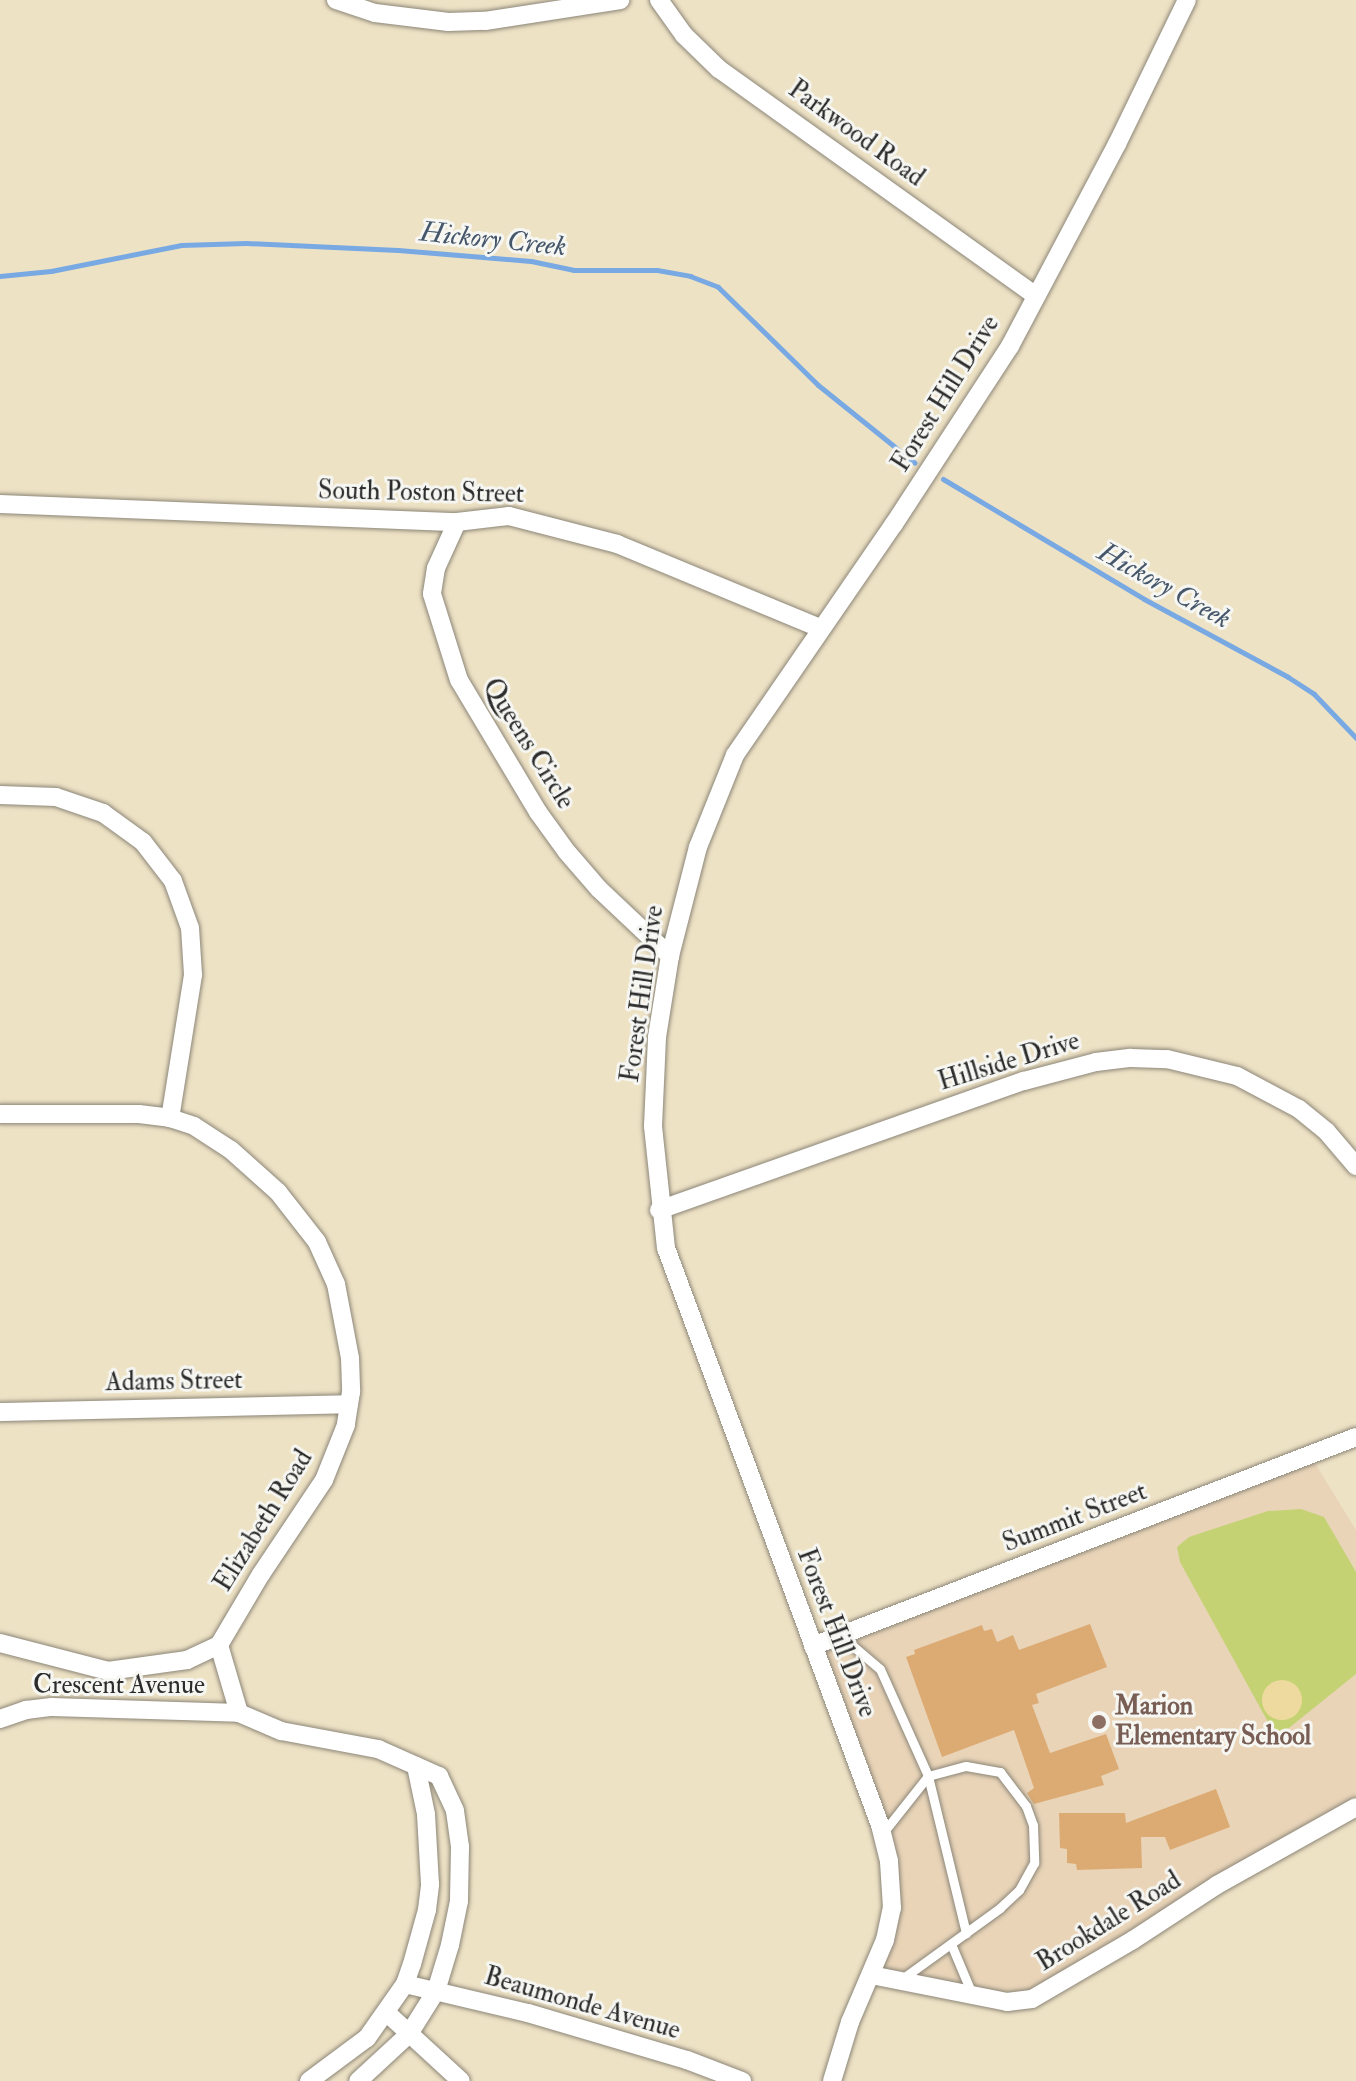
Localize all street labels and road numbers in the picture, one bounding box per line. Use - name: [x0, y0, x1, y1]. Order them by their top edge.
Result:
- street label: Parkwood Road: [782, 74, 930, 194]
- street label: Forest Hill Drive: [886, 310, 1006, 478]
- street label: South Poston Street: [318, 476, 524, 510]
- street label: Queens Circle: [476, 673, 580, 815]
- street label: Forest Hill Drive: [615, 904, 671, 1084]
- street label: Hillside Drive: [935, 1026, 1083, 1098]
- street label: Adams Street: [105, 1365, 243, 1399]
- street label: Elizabeth Road: [208, 1444, 320, 1598]
- street label: Summit Street: [999, 1476, 1151, 1560]
- street label: Forest Hill Drive: [790, 1544, 882, 1722]
- street label: Crescent Avenue: [33, 1670, 205, 1702]
- street label: Brookdale Road: [1031, 1865, 1187, 1979]
- street label: Beaumonde Avenue: [480, 1961, 684, 2047]

